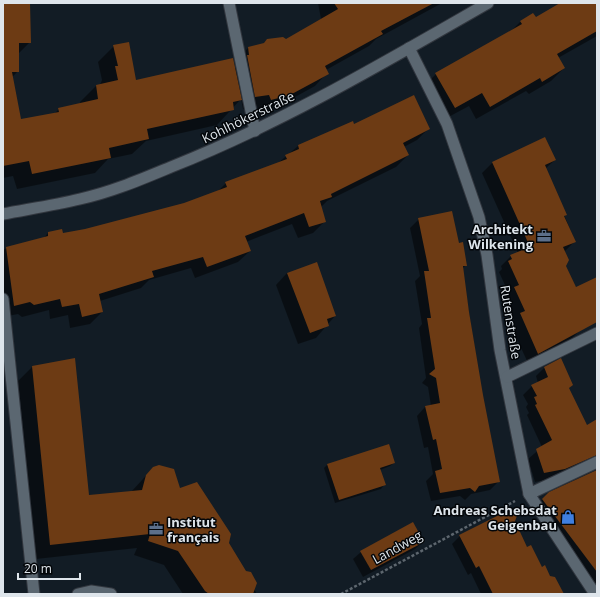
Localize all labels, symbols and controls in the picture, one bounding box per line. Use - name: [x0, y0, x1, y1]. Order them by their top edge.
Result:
- street label: Kohlhökerstraße: [199, 87, 297, 147]
- place label: Architekt Wilkening: [468, 220, 534, 253]
- office icon: Architekt Wilkening: [536, 228, 552, 244]
- street label: Rutenstraße: [496, 284, 526, 360]
- place label: Andreas Schebsdat Geigenbau: [434, 501, 557, 534]
- shop icon: Andreas Schebsdat Geigenbau: [560, 509, 576, 525]
- place label: Institut français: [167, 513, 219, 546]
- office icon: Institut français: [148, 521, 164, 537]
- street label: Landweg: [369, 526, 425, 568]
- scale bar: [18, 555, 80, 581]
- text: 20 m: [24, 560, 52, 577]

